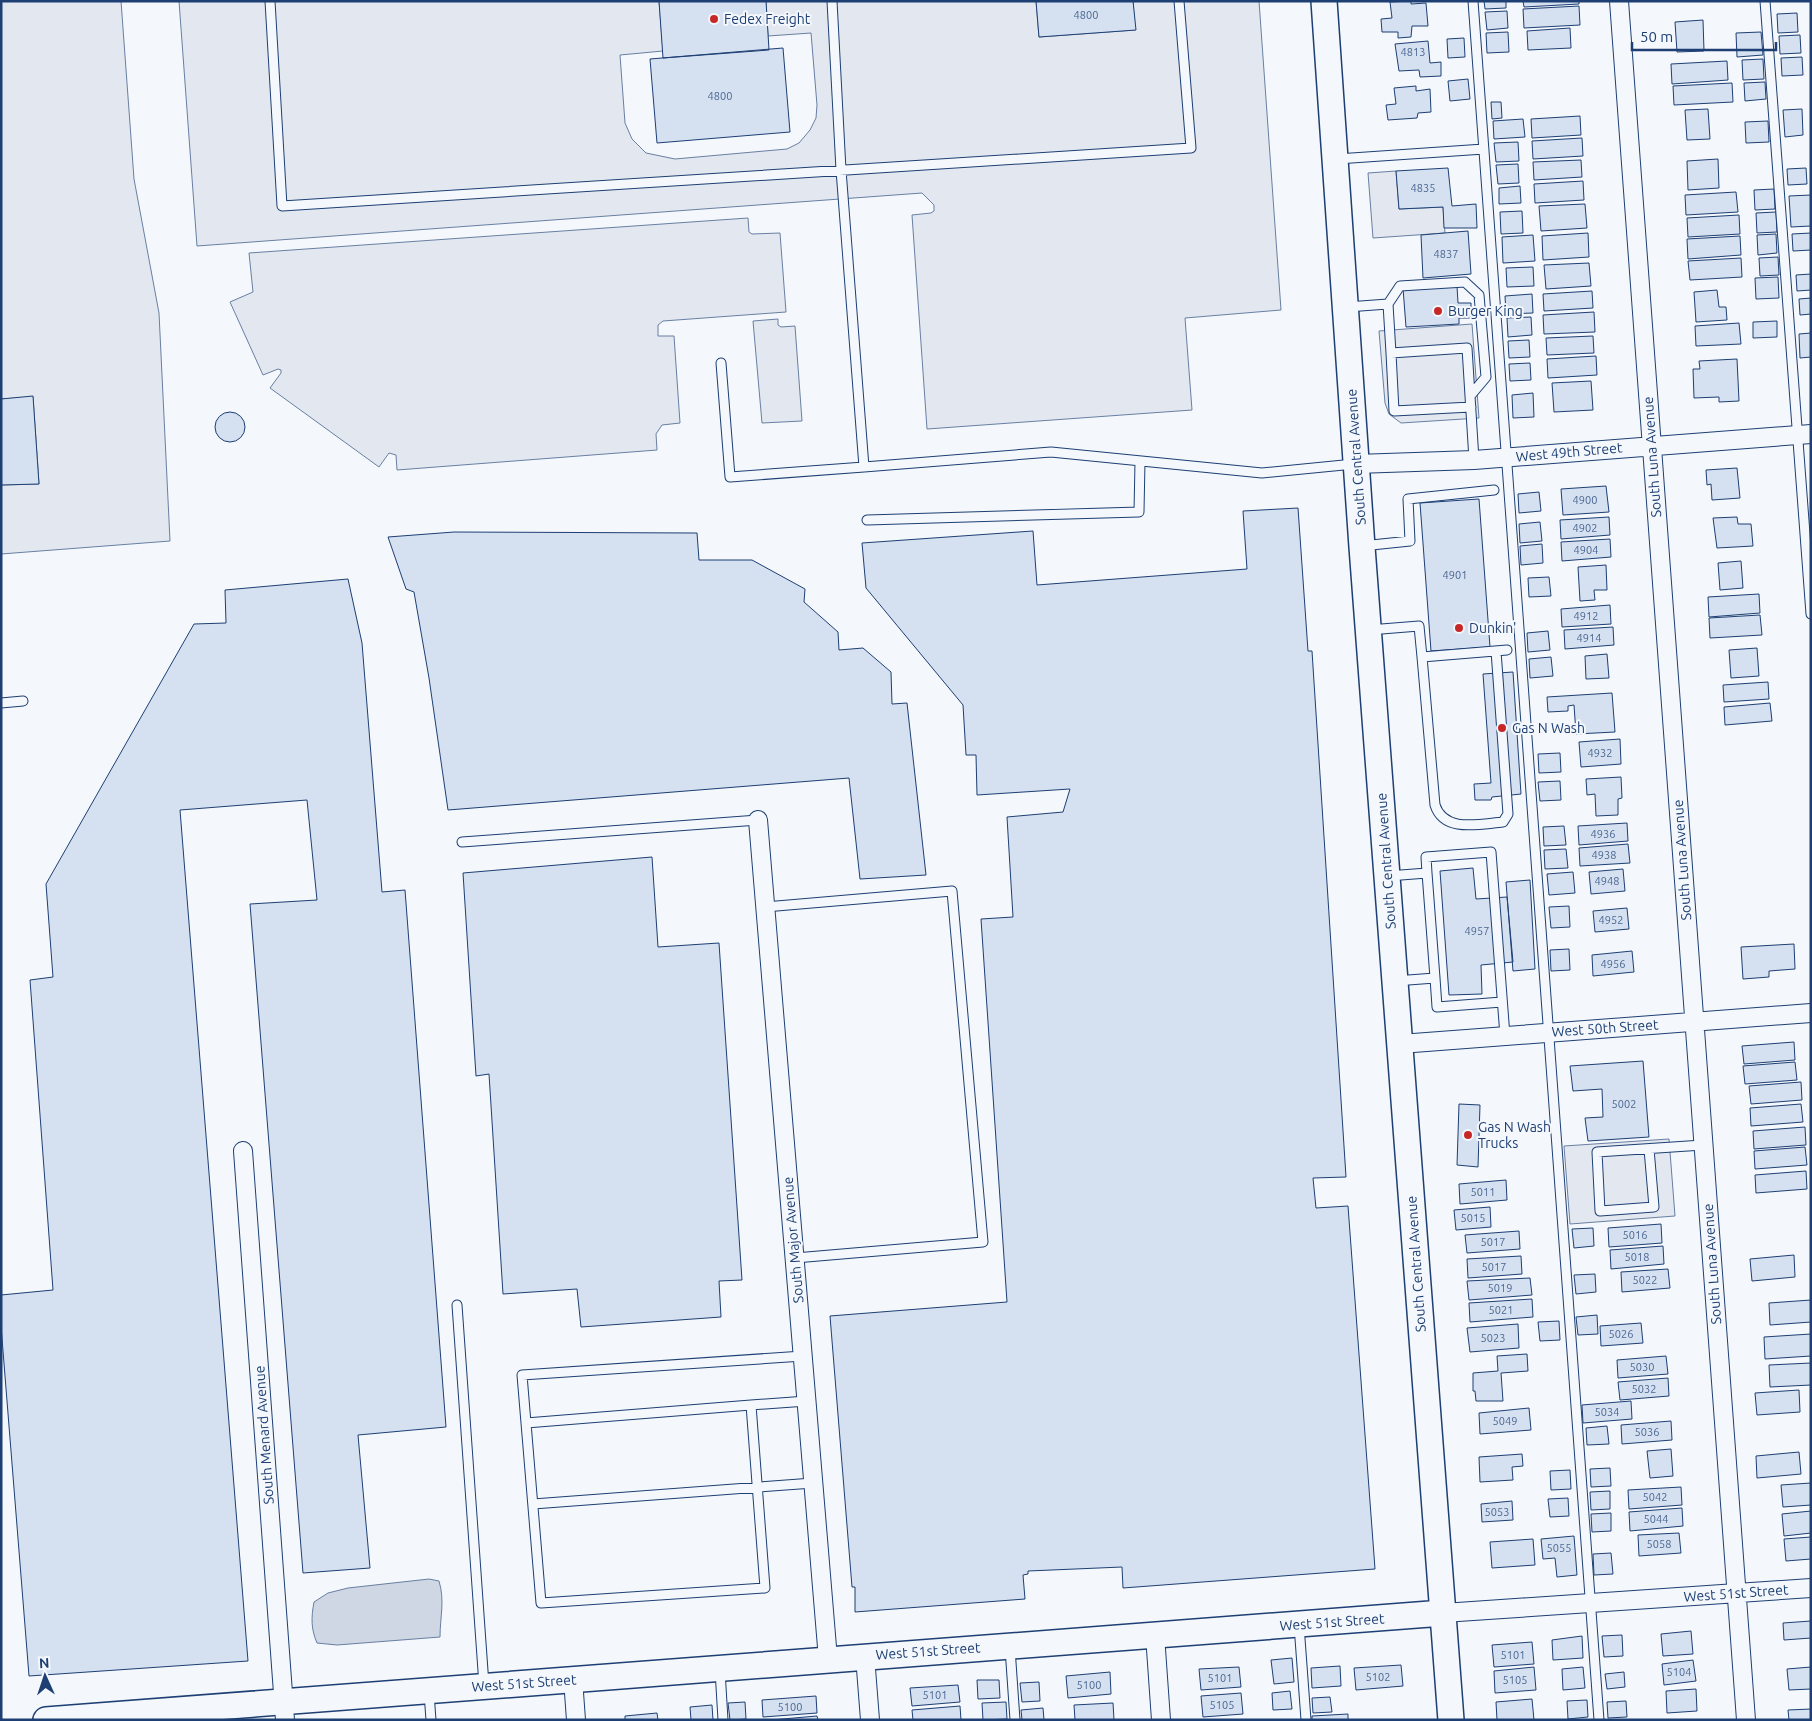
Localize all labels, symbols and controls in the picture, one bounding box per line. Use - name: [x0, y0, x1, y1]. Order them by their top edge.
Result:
- house number: 4800: [1074, 9, 1098, 21]
- place label: Fedex Freight: [724, 11, 811, 27]
- marker: Fedex Freight: [708, 13, 720, 25]
- scale bar: [1632, 20, 1776, 52]
- text: 50 m: [1640, 28, 1673, 45]
- house number: 4813: [1401, 46, 1425, 58]
- house number: 4800: [708, 90, 732, 102]
- house number: 4835: [1411, 182, 1435, 194]
- house number: 4837: [1434, 248, 1458, 260]
- place label: Burger King: [1448, 303, 1523, 319]
- marker: Burger King: [1432, 305, 1444, 317]
- street label: South Central Avenue: [1343, 388, 1369, 526]
- street label: South Luna Avenue: [1640, 396, 1664, 518]
- street label: West 49th Street: [1515, 439, 1623, 465]
- house number: 4900: [1573, 494, 1597, 506]
- house number: 4902: [1573, 522, 1597, 534]
- house number: 4904: [1574, 544, 1598, 556]
- house number: 4901: [1443, 569, 1467, 581]
- house number: 4912: [1574, 610, 1598, 622]
- place label: Dunkin': [1469, 620, 1516, 636]
- marker: Dunkin': [1453, 622, 1465, 634]
- house number: 4914: [1577, 632, 1601, 644]
- place label: Gas N Wash: [1512, 720, 1585, 736]
- marker: Gas N Wash: [1496, 722, 1508, 734]
- house number: 4932: [1588, 747, 1612, 759]
- street label: South Central Avenue: [1373, 792, 1399, 930]
- street label: South Luna Avenue: [1670, 799, 1694, 921]
- house number: 4936: [1591, 828, 1615, 840]
- house number: 4938: [1592, 849, 1616, 861]
- house number: 4948: [1595, 875, 1619, 887]
- house number: 4952: [1599, 914, 1623, 926]
- house number: 4957: [1465, 925, 1489, 937]
- house number: 4956: [1601, 958, 1625, 970]
- street label: West 50th Street: [1551, 1016, 1659, 1040]
- house number: 5002: [1612, 1098, 1636, 1110]
- place label: Gas N Wash Trucks: [1478, 1119, 1551, 1151]
- marker: Gas N Wash Trucks: [1462, 1129, 1474, 1141]
- street label: South Major Avenue: [780, 1176, 806, 1304]
- house number: 5011: [1471, 1186, 1495, 1198]
- street label: South Central Avenue: [1403, 1195, 1429, 1333]
- street label: South Luna Avenue: [1700, 1203, 1724, 1325]
- house number: 5015: [1461, 1212, 1485, 1224]
- house number: 5016: [1623, 1229, 1647, 1241]
- house number: 5017: [1481, 1236, 1505, 1248]
- house number: 5018: [1625, 1251, 1649, 1263]
- house number: 5017: [1482, 1261, 1506, 1273]
- house number: 5022: [1633, 1274, 1657, 1286]
- house number: 5019: [1488, 1282, 1512, 1294]
- house number: 5021: [1489, 1304, 1513, 1316]
- house number: 5026: [1609, 1328, 1633, 1340]
- house number: 5023: [1481, 1332, 1505, 1344]
- house number: 5030: [1630, 1361, 1654, 1373]
- street label: South Menard Avenue: [251, 1365, 277, 1505]
- house number: 5032: [1632, 1383, 1656, 1395]
- house number: 5034: [1595, 1406, 1619, 1418]
- house number: 5049: [1493, 1415, 1517, 1427]
- house number: 5036: [1635, 1426, 1659, 1438]
- house number: 5042: [1643, 1491, 1667, 1503]
- house number: 5053: [1485, 1506, 1509, 1518]
- house number: 5044: [1644, 1513, 1668, 1525]
- house number: 5058: [1647, 1538, 1671, 1550]
- house number: 5055: [1547, 1542, 1571, 1554]
- street label: West 51st Street: [1683, 1581, 1789, 1605]
- street label: West 51st Street: [1279, 1610, 1385, 1634]
- street label: West 51st Street: [875, 1639, 981, 1663]
- house number: 5101: [1501, 1649, 1525, 1661]
- north arrow: [20, 1651, 70, 1701]
- text: N: [39, 1655, 50, 1671]
- house number: 5104: [1667, 1666, 1691, 1678]
- street label: West 51st Street: [471, 1671, 577, 1695]
- house number: 5102: [1366, 1671, 1390, 1683]
- house number: 5101: [1208, 1672, 1232, 1684]
- house number: 5105: [1503, 1674, 1527, 1686]
- house number: 5100: [1077, 1679, 1101, 1691]
- house number: 5101: [923, 1689, 947, 1701]
- house number: 5105: [1210, 1699, 1234, 1711]
- house number: 5100: [778, 1701, 802, 1713]

